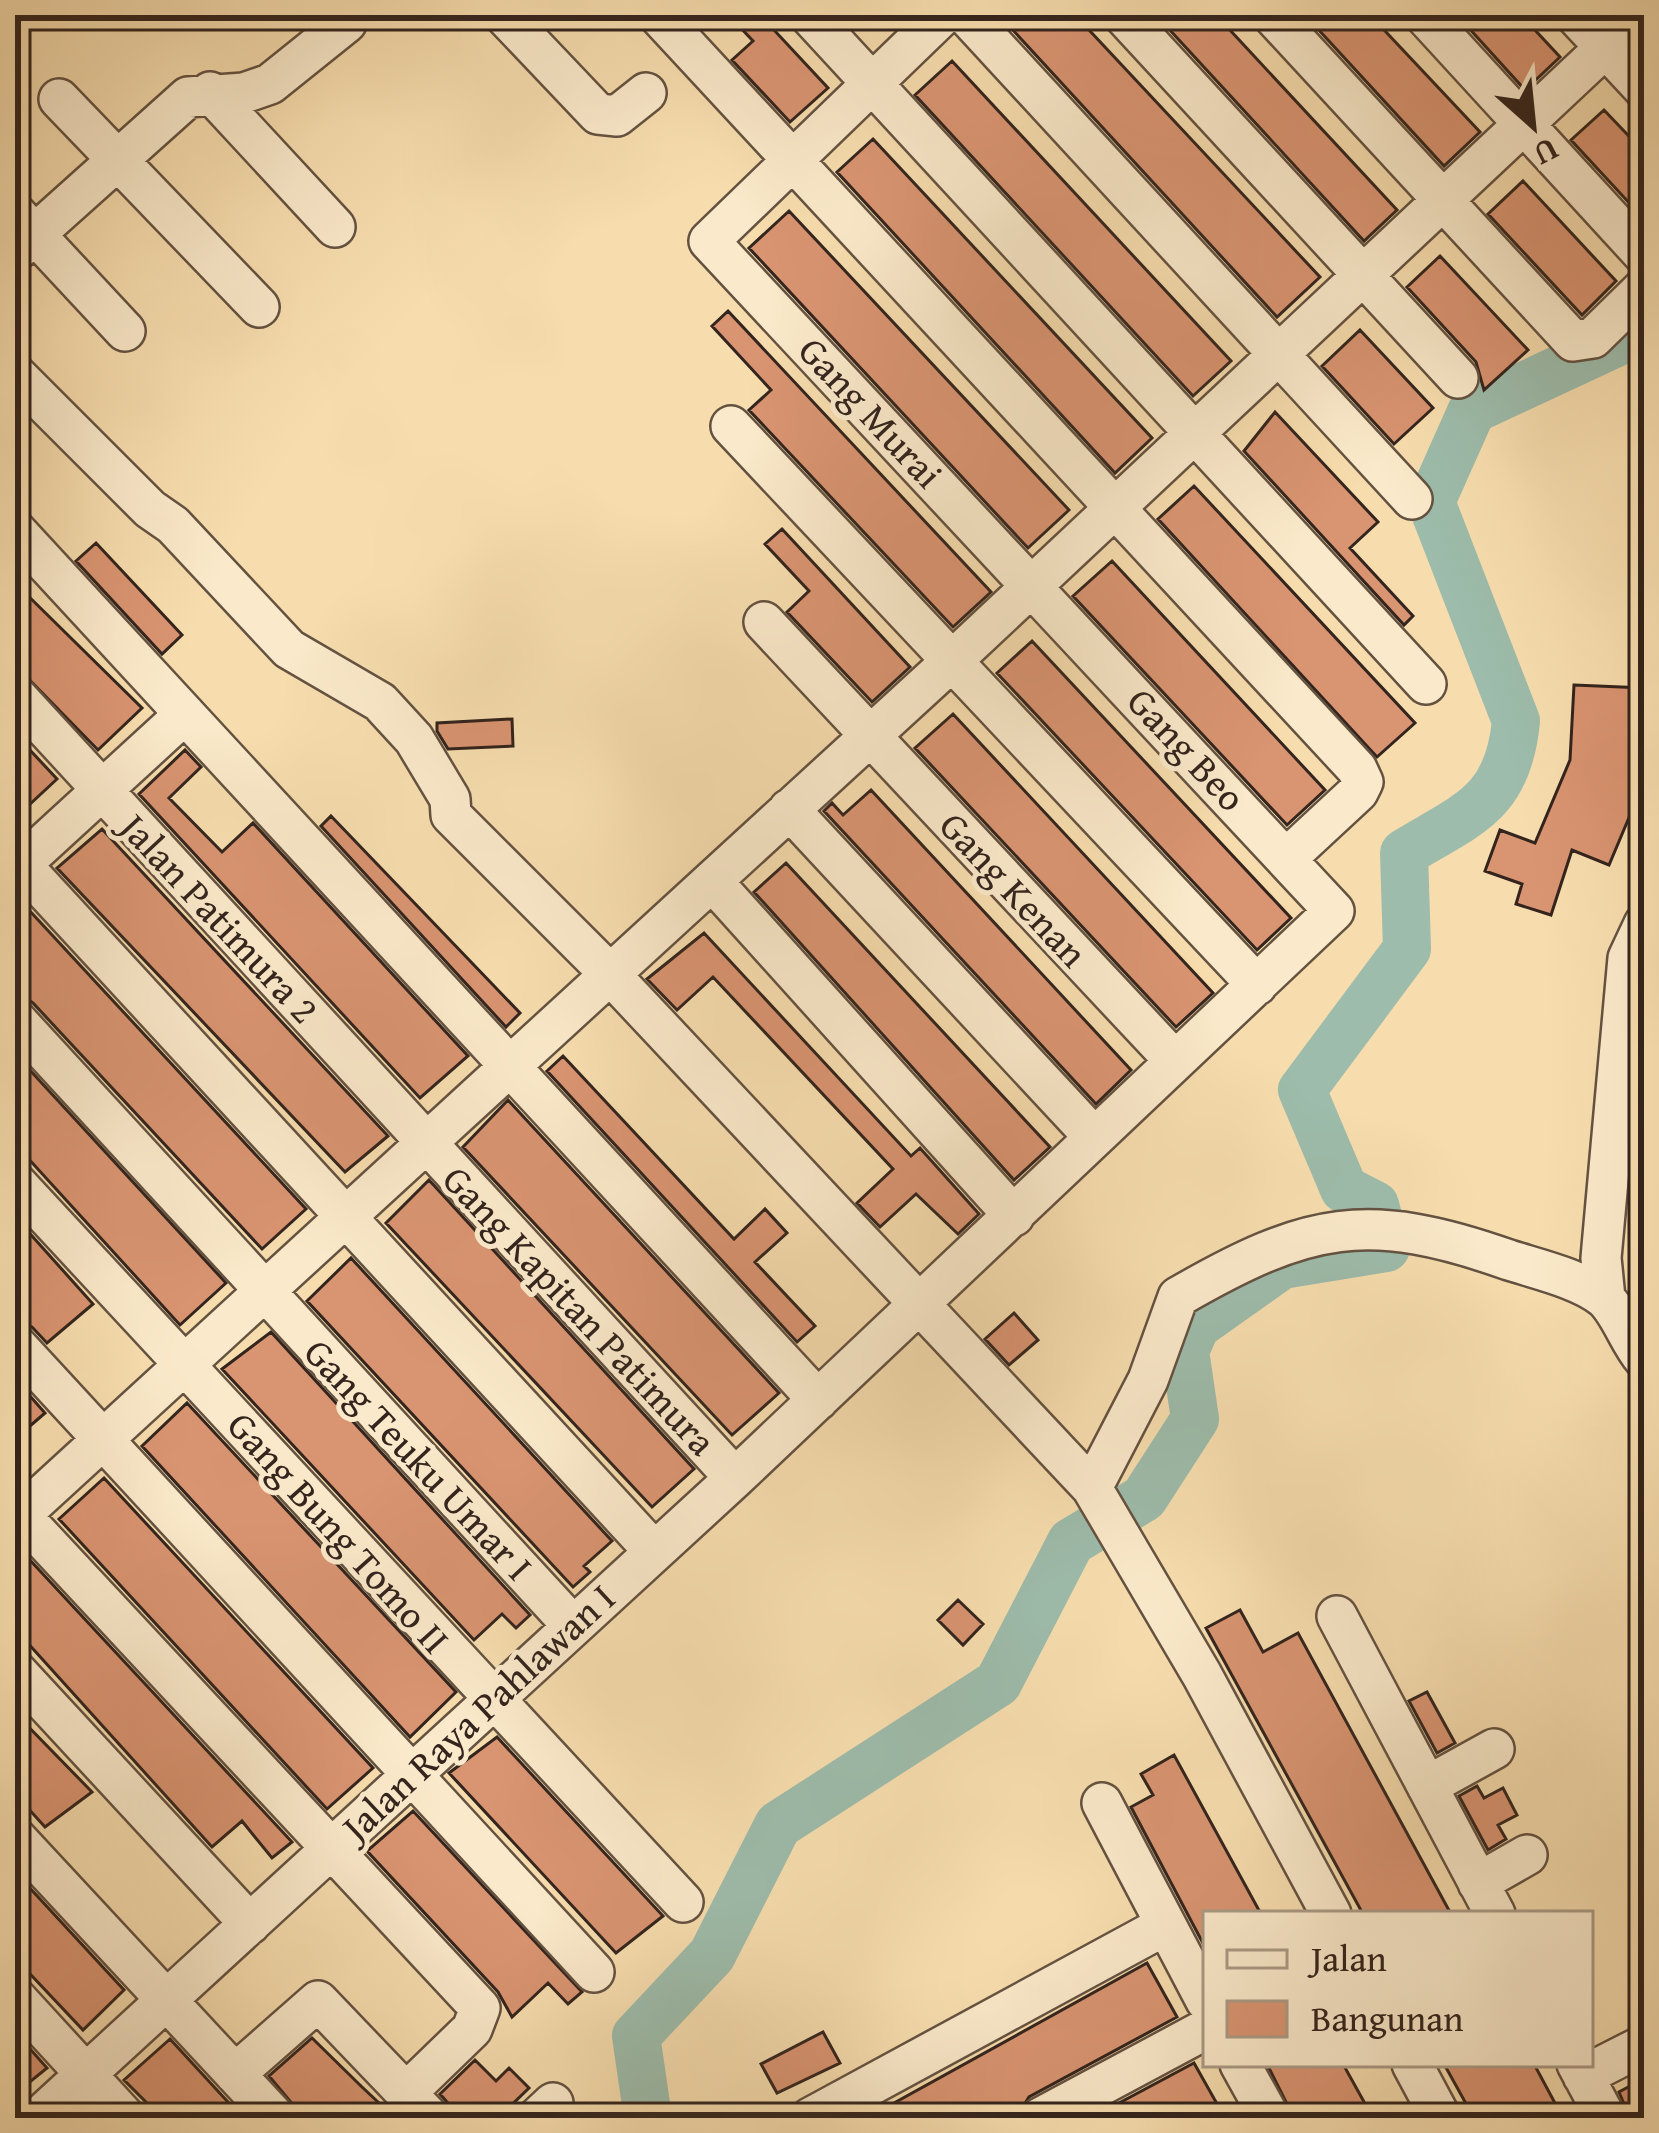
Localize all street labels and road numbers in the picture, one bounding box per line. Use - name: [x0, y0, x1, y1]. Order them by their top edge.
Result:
- street label: Gang Murai: [786, 323, 957, 500]
- street label: Gang Beo: [1115, 674, 1260, 824]
- street label: Jalan Patimura 2: [104, 796, 333, 1036]
- street label: Gang Kenan: [927, 798, 1102, 979]
- street label: Gang Kapitan Patimura: [430, 1152, 731, 1468]
- street label: Gang Teuku Umar I: [292, 1325, 547, 1593]
- street label: Gang Bung Tomo II: [215, 1398, 464, 1666]
- street label: Jalan Raya Pahlawan I: [325, 1570, 627, 1857]

